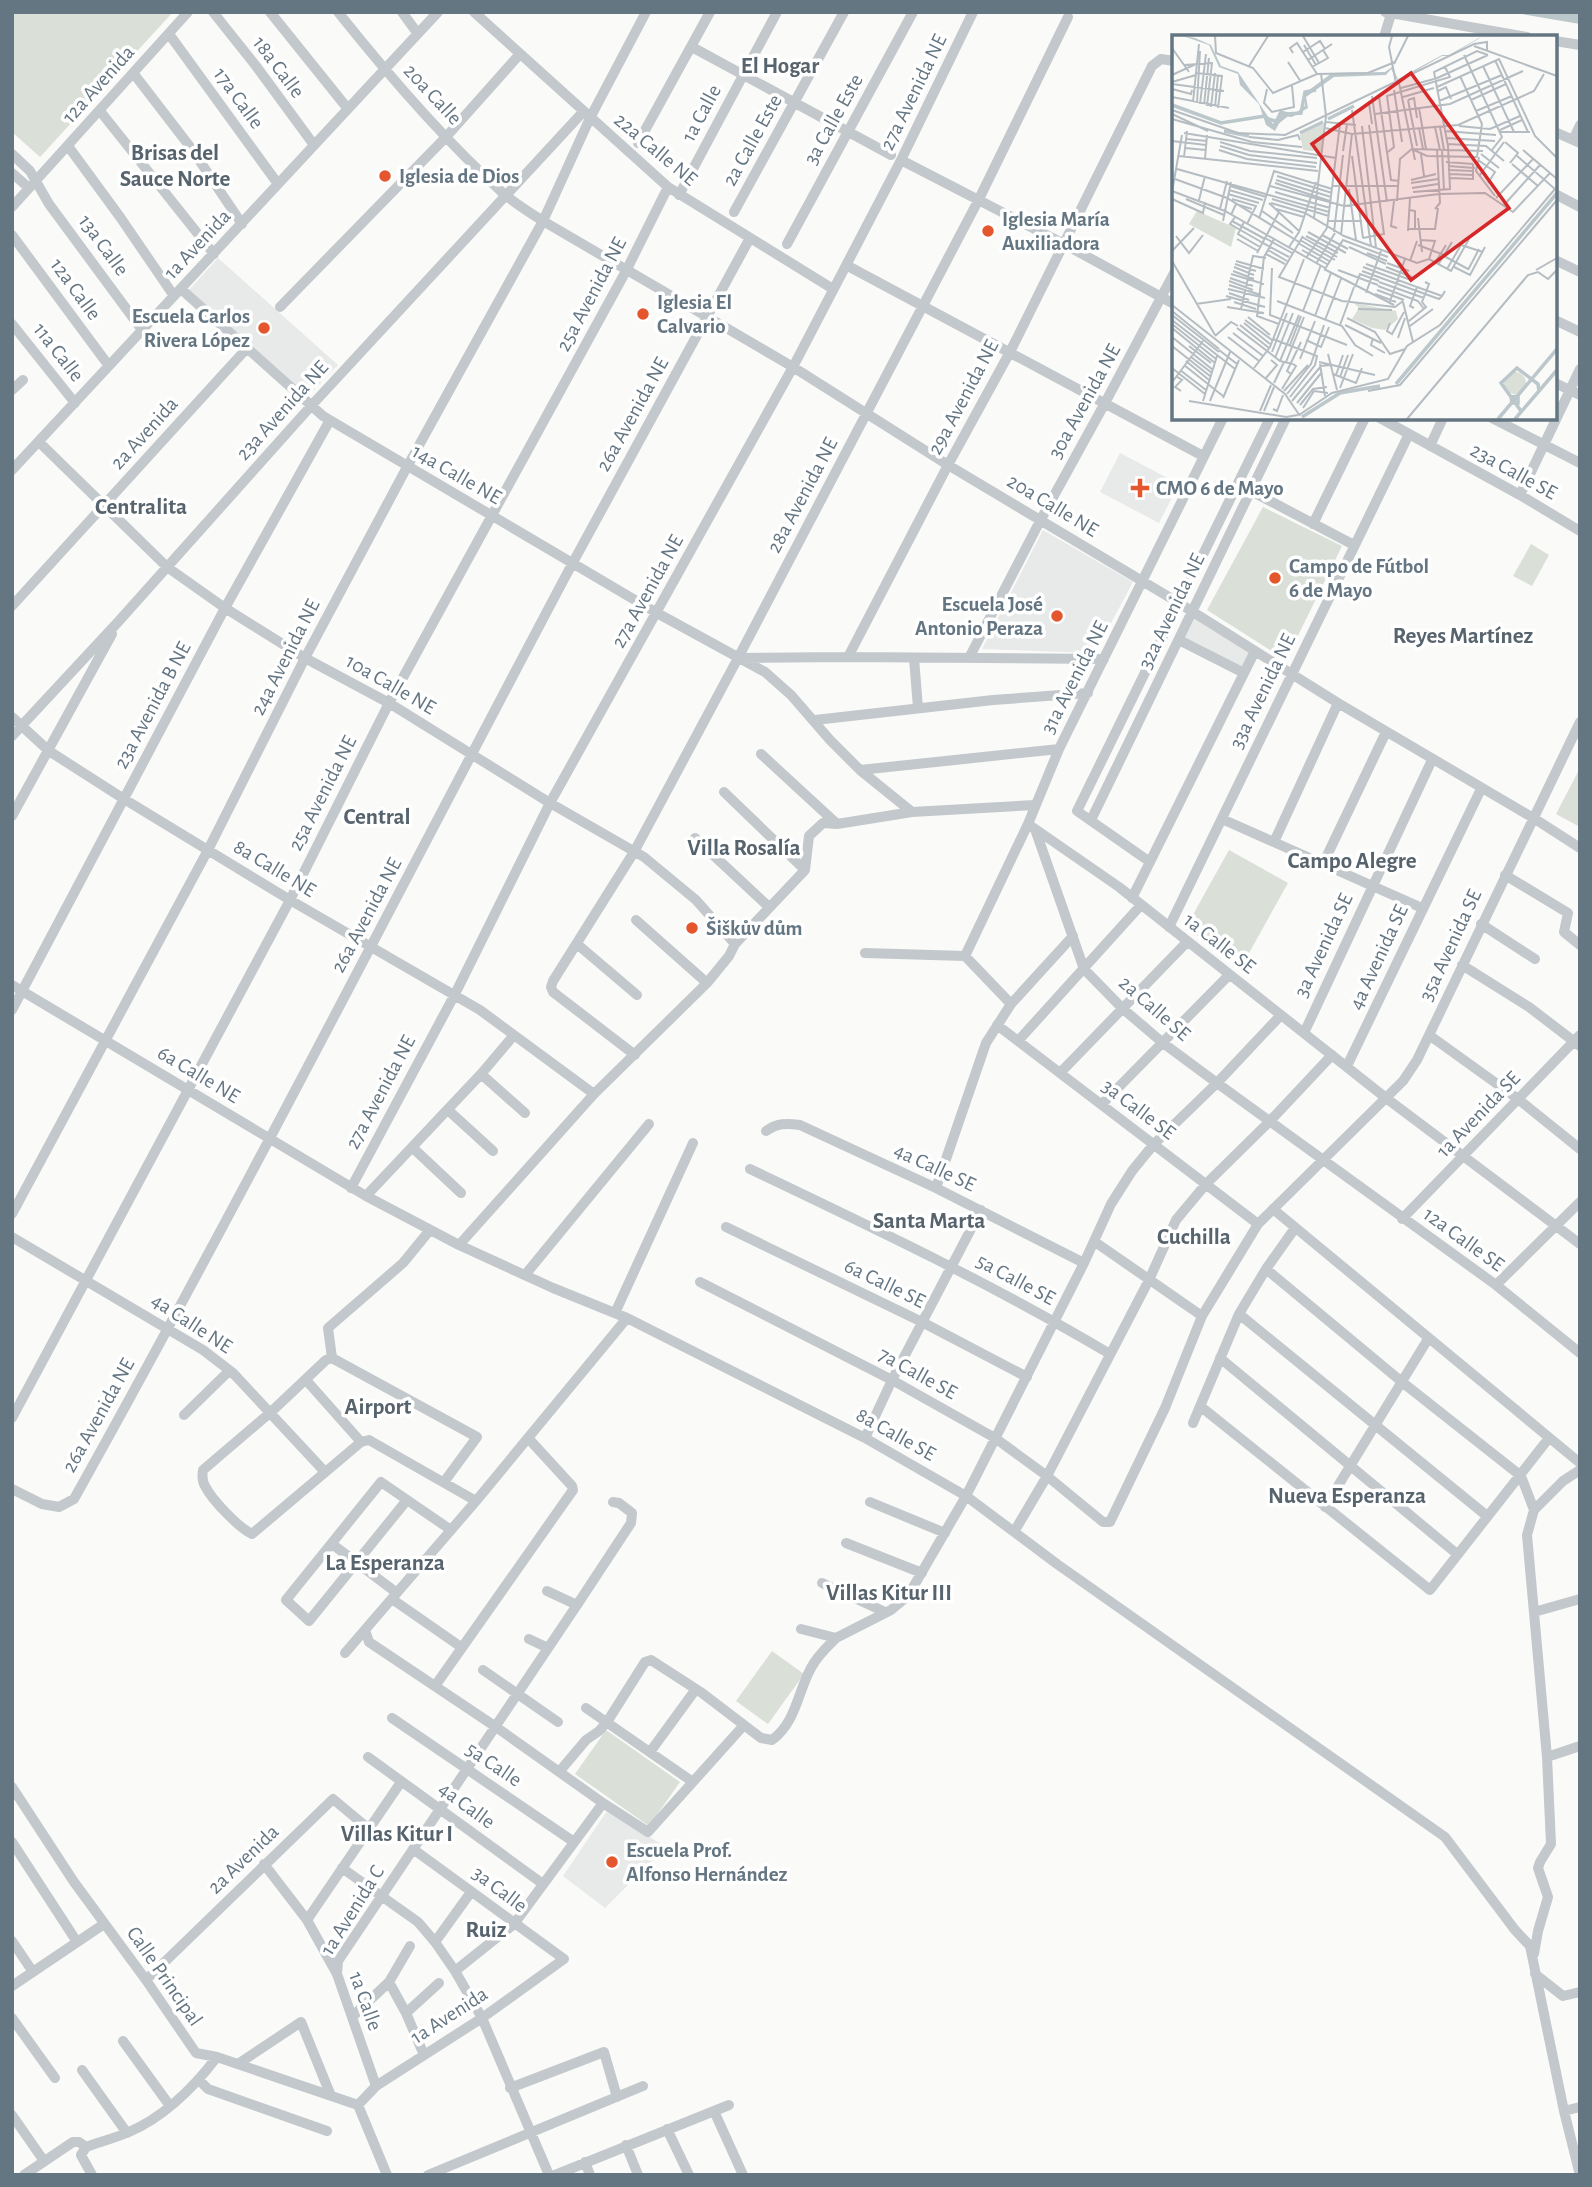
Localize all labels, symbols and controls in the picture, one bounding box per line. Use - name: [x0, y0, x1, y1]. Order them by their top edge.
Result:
- street label: 27a Avenida NE: [876, 31, 950, 153]
- street label: 18a Calle: [249, 33, 308, 102]
- inset map: [1172, 35, 1557, 420]
- street label: 12a Avenida: [58, 41, 139, 127]
- district label: El Hogar: [741, 55, 819, 78]
- street label: 20a Calle: [400, 60, 466, 129]
- street label: 17a Calle: [210, 64, 268, 133]
- street label: 3a Calle Este: [800, 70, 867, 168]
- street label: 1a Calle: [678, 81, 725, 145]
- street label: 2a Calle Este: [719, 91, 786, 189]
- street label: 22a Calle NE: [610, 109, 701, 190]
- district label: Brisas del Sauce Norte: [120, 142, 230, 191]
- place label: Iglesia de Dios: [399, 166, 519, 187]
- marker: Iglesia de Dios: [377, 168, 393, 184]
- street label: 1a Avenida: [160, 205, 235, 283]
- place label: Iglesia María Auxiliadora: [1002, 209, 1110, 254]
- street label: 13a Calle: [75, 211, 133, 280]
- marker: Iglesia María Auxiliadora: [980, 223, 996, 239]
- street label: 25a Avenida NE: [553, 234, 630, 355]
- street label: 12a Calle: [46, 255, 105, 324]
- place label: Iglesia El Calvario: [657, 292, 732, 337]
- place label: Escuela Carlos Rivera López: [132, 306, 250, 351]
- marker: Iglesia El Calvario: [635, 306, 651, 322]
- street label: 11a Calle: [29, 319, 88, 386]
- marker: Escuela Carlos Rivera López: [256, 320, 272, 336]
- street label: 29a Avenida NE: [924, 336, 1003, 458]
- street label: 30a Avenida NE: [1044, 340, 1124, 462]
- street label: 26a Avenida NE: [592, 354, 672, 475]
- street label: 23a Avenida NE: [232, 357, 332, 464]
- street label: 2a Avenida: [107, 393, 182, 474]
- street label: 28a Avenida NE: [763, 434, 842, 556]
- street label: 23a Calle SE: [1467, 439, 1561, 504]
- street label: 14a Calle NE: [409, 441, 505, 508]
- street label: 20a Calle NE: [1003, 470, 1102, 541]
- marker: CMO 6 de Mayo: [1130, 478, 1150, 498]
- place label: CMO 6 de Mayo: [1156, 478, 1284, 499]
- district label: Centralita: [95, 496, 187, 519]
- street label: 27a Avenida NE: [608, 531, 687, 651]
- street label: 32a Avenida NE: [1134, 550, 1208, 672]
- place label: Campo de Fútbol 6 de Mayo: [1289, 556, 1429, 601]
- marker: Campo de Fútbol 6 de Mayo: [1267, 570, 1283, 586]
- place label: Escuela José Antonio Peraza: [915, 594, 1043, 639]
- street label: 24a Avenida NE: [247, 596, 324, 719]
- marker: Escuela José Antonio Peraza: [1049, 608, 1065, 624]
- street label: 31a Avenida NE: [1037, 617, 1112, 737]
- district label: Reyes Martínez: [1393, 625, 1533, 648]
- street label: 33a Avenida NE: [1226, 630, 1299, 752]
- street label: 23a Avenida B NE: [110, 638, 195, 772]
- street label: 10a Calle NE: [342, 650, 439, 719]
- street label: 25a Avenida NE: [285, 732, 360, 854]
- district label: Central: [343, 806, 411, 829]
- street label: 8a Calle NE: [230, 836, 319, 901]
- district label: Villa Rosalía: [687, 837, 801, 860]
- district label: Campo Alegre: [1287, 850, 1417, 873]
- street label: 26a Avenida NE: [327, 854, 406, 976]
- street label: 35a Avenida SE: [1415, 886, 1485, 1004]
- street label: 3a Avenida SE: [1290, 890, 1357, 1000]
- street label: 4a Avenida SE: [1345, 901, 1412, 1013]
- street label: 1a Calle SE: [1180, 909, 1259, 978]
- place label: Šiškův dům: [706, 916, 803, 939]
- marker: Šiškův dům: [684, 920, 700, 936]
- street label: 2a Calle SE: [1115, 972, 1194, 1045]
- street label: 27a Avenida NE: [342, 1032, 419, 1153]
- street label: 6a Calle NE: [154, 1042, 243, 1107]
- street label: 1a Avenida SE: [1432, 1067, 1524, 1161]
- street label: 3a Calle SE: [1098, 1075, 1179, 1144]
- street label: 4a Calle SE: [891, 1139, 979, 1195]
- street label: 12a Calle SE: [1419, 1203, 1508, 1276]
- district label: Santa Marta: [873, 1210, 985, 1233]
- district label: Cuchilla: [1157, 1226, 1231, 1249]
- street label: 5a Calle SE: [973, 1250, 1059, 1309]
- street label: 6a Calle SE: [841, 1255, 929, 1312]
- street label: 4a Calle NE: [147, 1290, 236, 1357]
- street label: 7a Calle SE: [875, 1343, 961, 1403]
- street label: 26a Avenida NE: [58, 1355, 138, 1476]
- district label: Airport: [345, 1396, 412, 1419]
- street label: 8a Calle SE: [852, 1404, 939, 1465]
- district label: Nueva Esperanza: [1268, 1485, 1426, 1508]
- district label: La Esperanza: [325, 1552, 445, 1575]
- district label: Villas Kitur III: [826, 1582, 952, 1605]
- street label: 5a Calle: [462, 1738, 526, 1791]
- street label: 4a Calle: [435, 1778, 499, 1833]
- street label: 2a Avenida: [204, 1821, 283, 1898]
- district label: Villas Kitur I: [341, 1823, 453, 1846]
- place label: Escuela Prof. Alfonso Hernández: [626, 1840, 788, 1885]
- marker: Escuela Prof. Alfonso Hernández: [604, 1854, 620, 1870]
- street label: 1a Avenida C: [317, 1862, 388, 1959]
- street label: 3a Calle: [468, 1862, 531, 1917]
- district label: Ruiz: [466, 1919, 507, 1942]
- street label: Calle Principal: [123, 1923, 207, 2030]
- street label: 1a Calle: [345, 1969, 386, 2033]
- street label: 1a Avenida: [407, 1983, 492, 2048]

